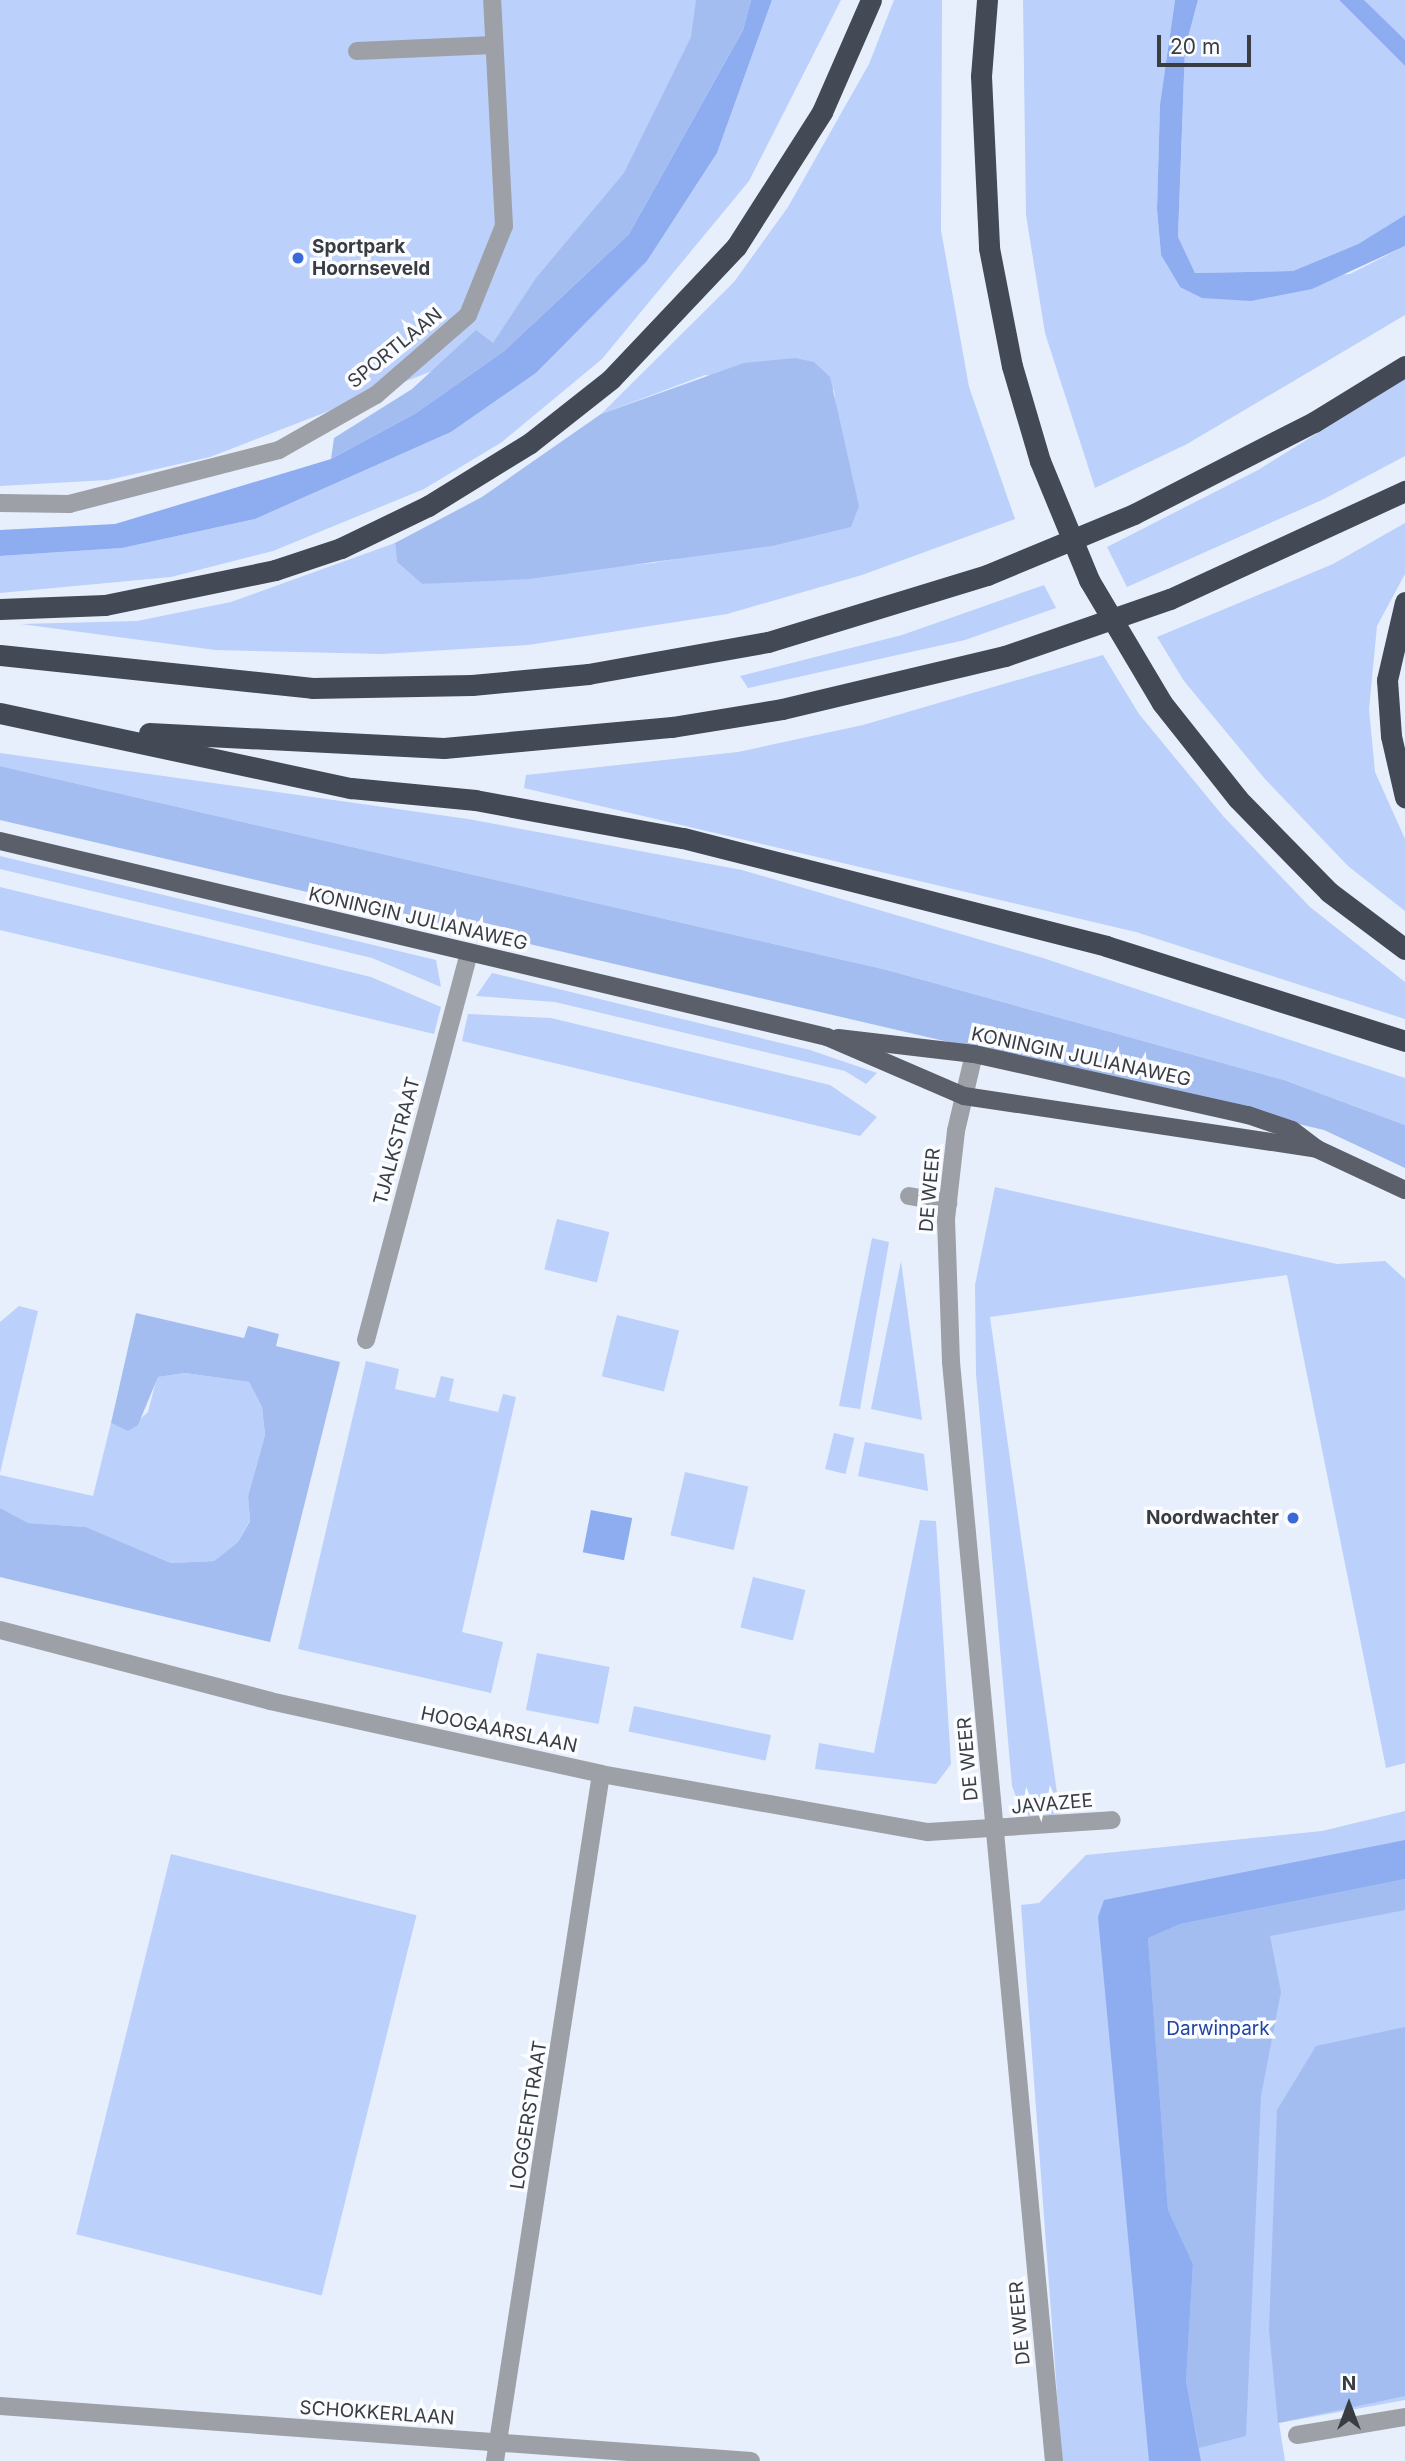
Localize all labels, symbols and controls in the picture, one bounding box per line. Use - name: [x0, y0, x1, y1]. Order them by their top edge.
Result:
- scale bar: [1160, 21, 1254, 65]
- text: 20 m: [1170, 34, 1220, 59]
- place label: Sportpark Hoornseveld: [312, 236, 430, 280]
- marker: Sportpark Hoornseveld: [290, 250, 306, 266]
- street label: SPORTLAAN: [343, 303, 447, 393]
- street label: KONINGIN JULIANAWEG: [306, 883, 530, 955]
- street label: KONINGIN JULIANAWEG: [969, 1023, 1193, 1091]
- street label: TJALKSTRAAT: [369, 1075, 425, 1207]
- street label: DE WEER: [915, 1147, 945, 1233]
- place label: Noordwachter: [1146, 1507, 1279, 1529]
- marker: Noordwachter: [1285, 1510, 1301, 1526]
- street label: HOOGAARSLAAN: [419, 1702, 579, 1758]
- street label: DE WEER: [953, 1716, 983, 1802]
- street label: JAVAZEE: [1010, 1789, 1094, 1819]
- park label: Darwinpark: [1166, 2018, 1270, 2040]
- street label: LOGGERSTRAAT: [506, 2039, 552, 2191]
- street label: DE WEER: [1005, 2280, 1035, 2366]
- north arrow: [1314, 2370, 1384, 2440]
- text: N: [1342, 2372, 1356, 2395]
- street label: SCHOKKERLAAN: [299, 2396, 455, 2430]

